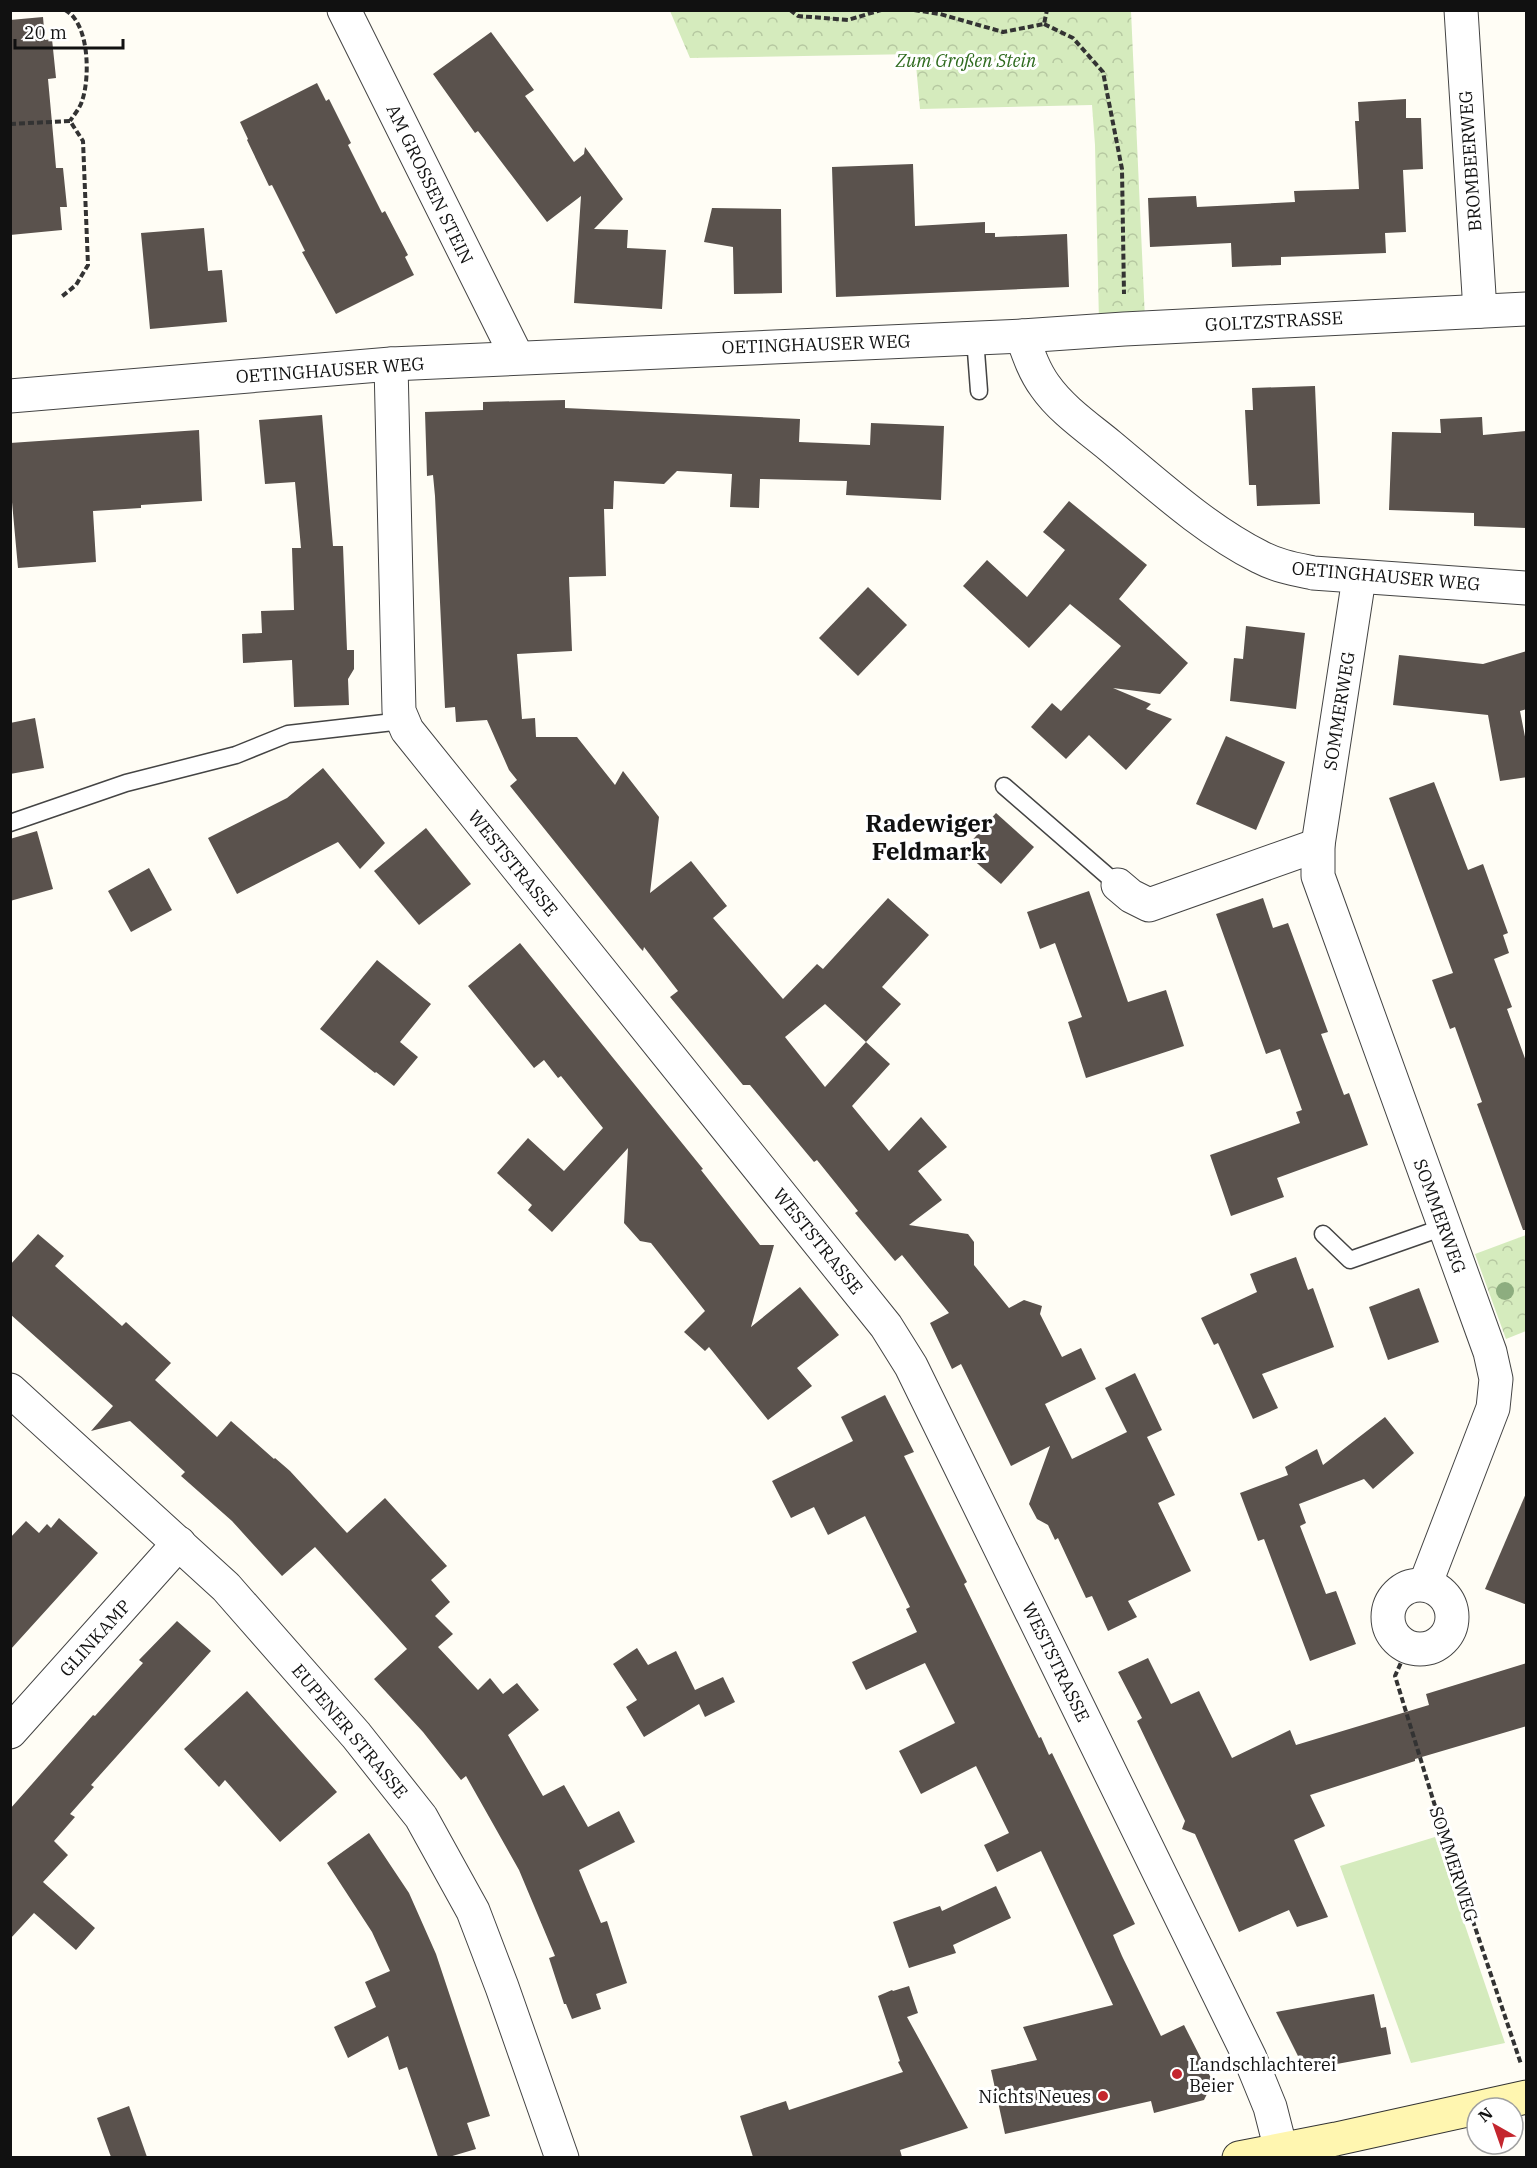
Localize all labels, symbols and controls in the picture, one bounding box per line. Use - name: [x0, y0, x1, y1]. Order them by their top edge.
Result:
- scale bar: [15, 12, 123, 50]
- text: 20 m: [24, 21, 67, 44]
- park label: Zum Großen Stein: [895, 49, 1037, 72]
- street label: BROMBEERWEG: [1454, 90, 1486, 232]
- street label: AM GROSSEN STEIN: [381, 100, 479, 268]
- street label: GOLTZSTRASSE: [1204, 306, 1344, 336]
- street label: OETINGHAUSER WEG: [721, 329, 911, 359]
- street label: OETINGHAUSER WEG: [235, 352, 425, 388]
- street label: OETINGHAUSER WEG: [1291, 556, 1481, 596]
- street label: SOMMERWEG: [1318, 650, 1360, 772]
- street label: WESTSTRASSE: [463, 805, 563, 921]
- district label: Radewiger Feldmark: [865, 807, 993, 867]
- street label: SOMMERWEG: [1409, 1156, 1471, 1276]
- street label: WESTSTRASSE: [768, 1183, 868, 1299]
- street label: GLINKAMP: [54, 1595, 136, 1681]
- street label: WESTSTRASSE: [1017, 1598, 1095, 1726]
- street label: EUPENER STRASSE: [287, 1659, 413, 1803]
- street label: SOMMERWEG: [1425, 1803, 1483, 1925]
- place label: Landschlachterei Beier: [1189, 2053, 1337, 2097]
- marker: Landschlachterei Beier: [1170, 2067, 1184, 2081]
- place label: Nichts Neues: [978, 2085, 1091, 2108]
- marker: Nichts Neues: [1096, 2089, 1110, 2103]
- north arrow: [1465, 2096, 1525, 2156]
- text: N: [1474, 2103, 1497, 2126]

